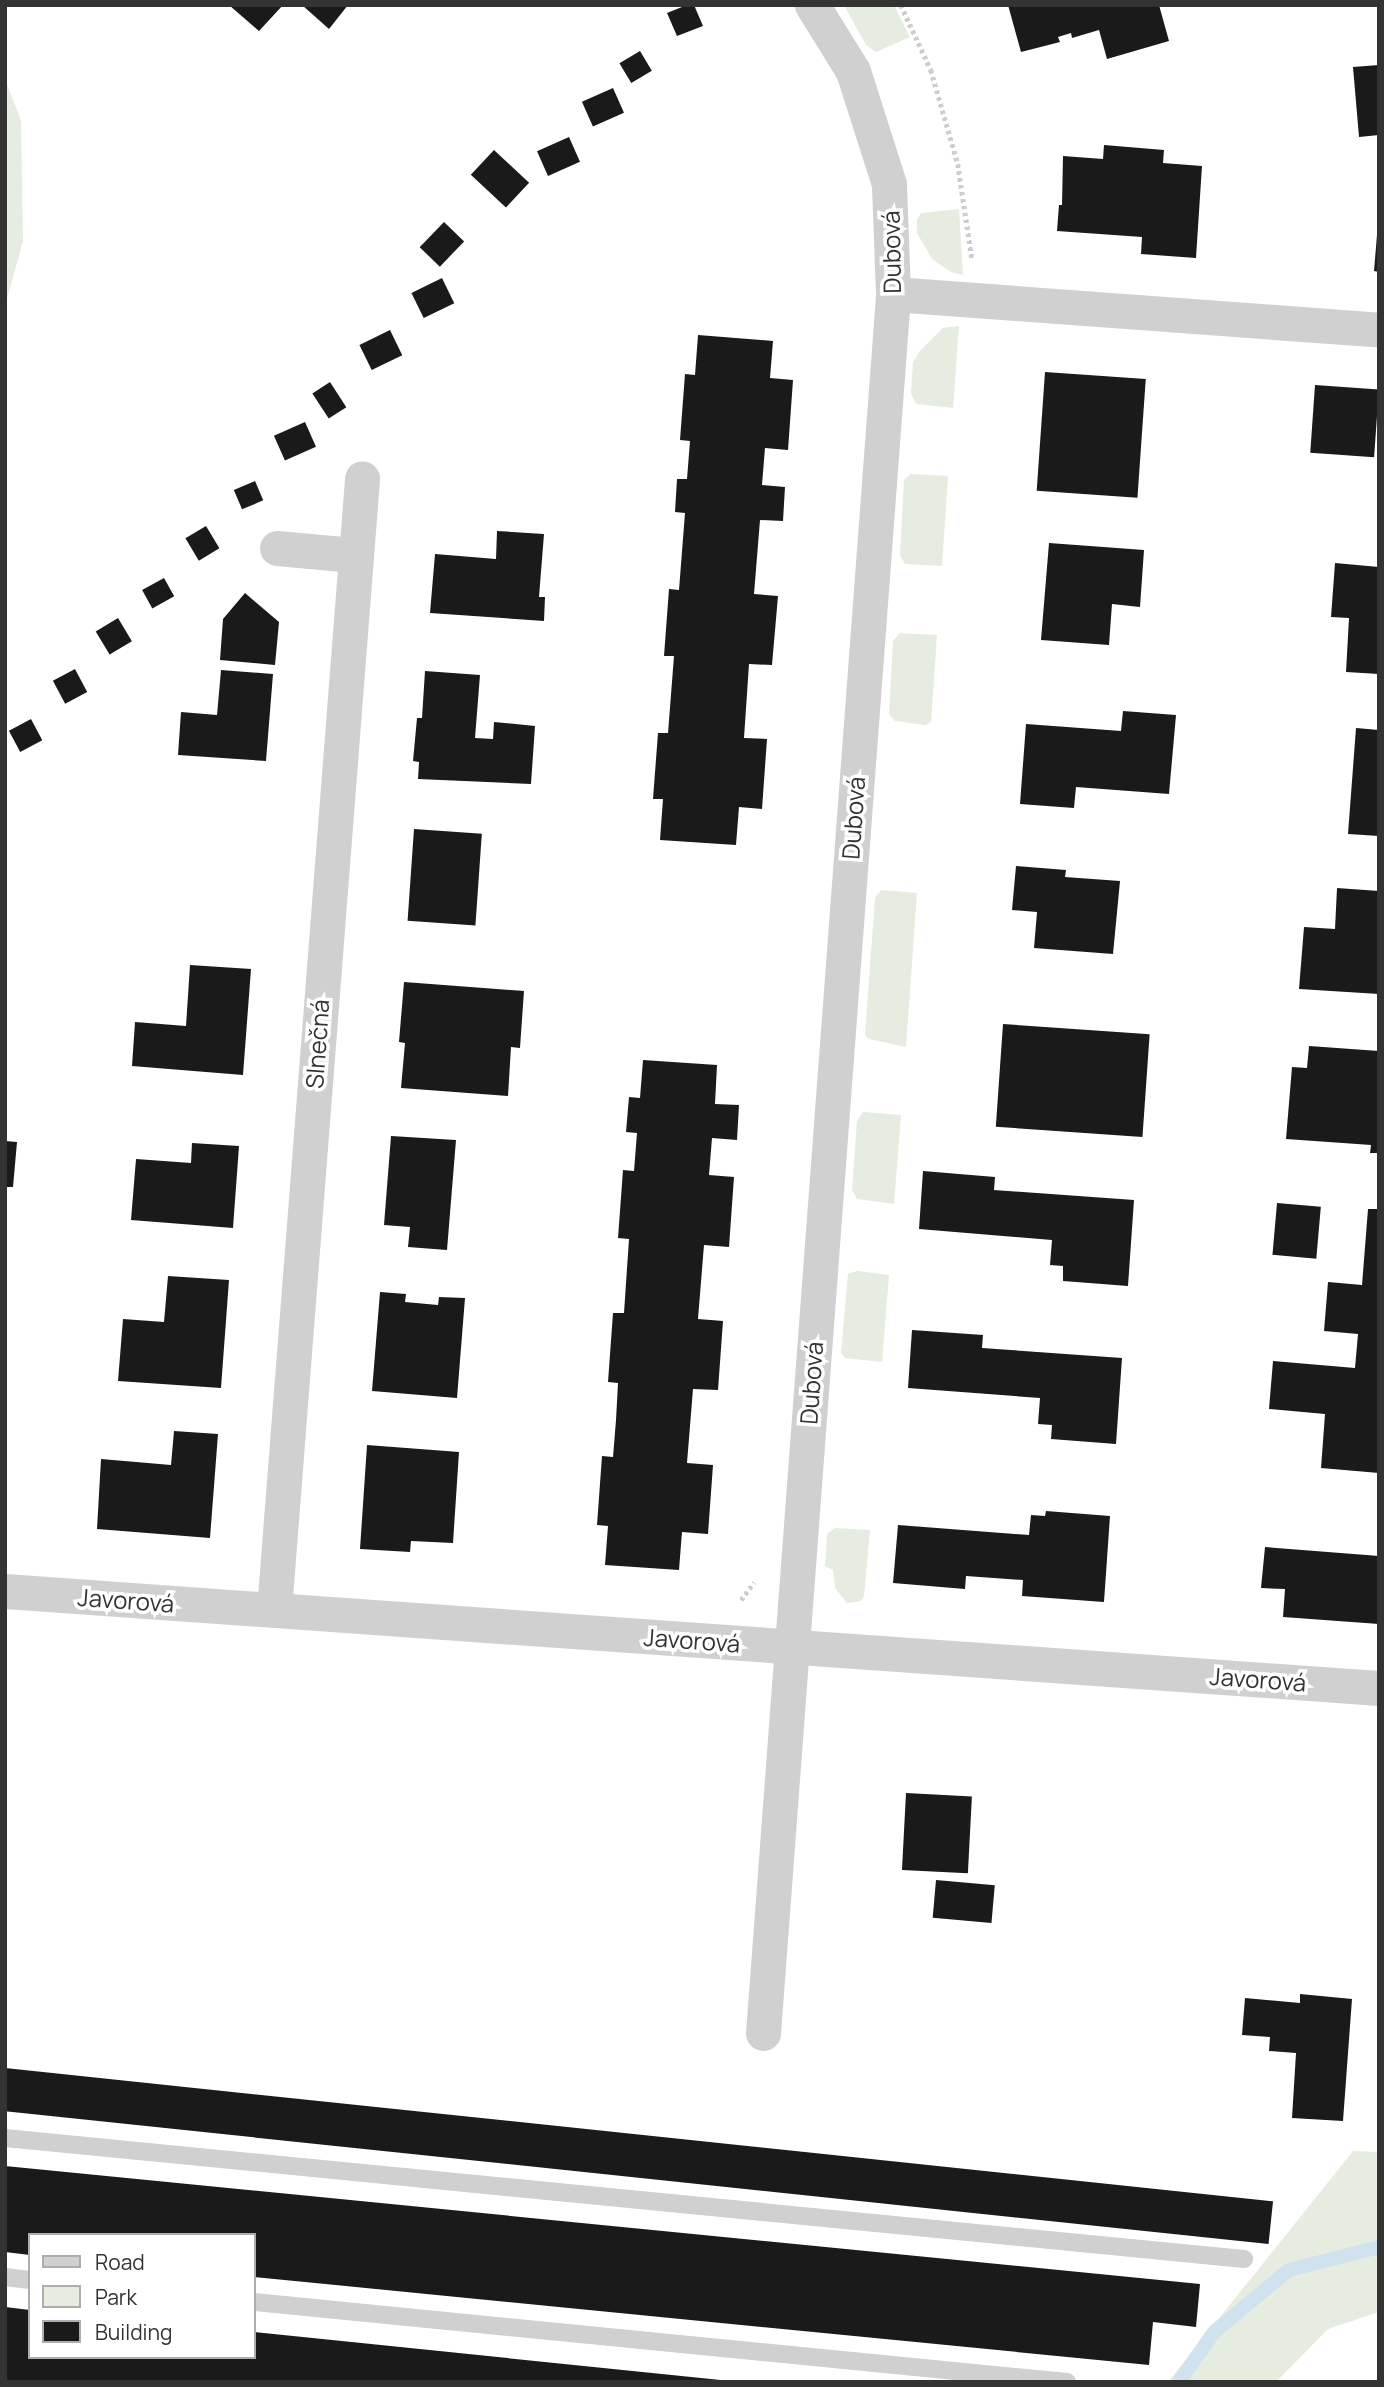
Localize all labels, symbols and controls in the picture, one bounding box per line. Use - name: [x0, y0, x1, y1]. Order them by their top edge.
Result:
- street label: Dubová: [876, 210, 906, 294]
- street label: Dubová: [836, 776, 870, 860]
- street label: Slnečná: [300, 998, 334, 1090]
- street label: Dubová: [794, 1341, 828, 1425]
- street label: Javorová: [77, 1582, 175, 1618]
- street label: Javorová: [643, 1622, 741, 1658]
- street label: Javorová: [1209, 1661, 1307, 1697]
- legend: [28, 2233, 256, 2359]
- text: Road: [95, 2248, 145, 2276]
- text: Park: [95, 2283, 137, 2311]
- text: Building: [95, 2318, 172, 2346]

